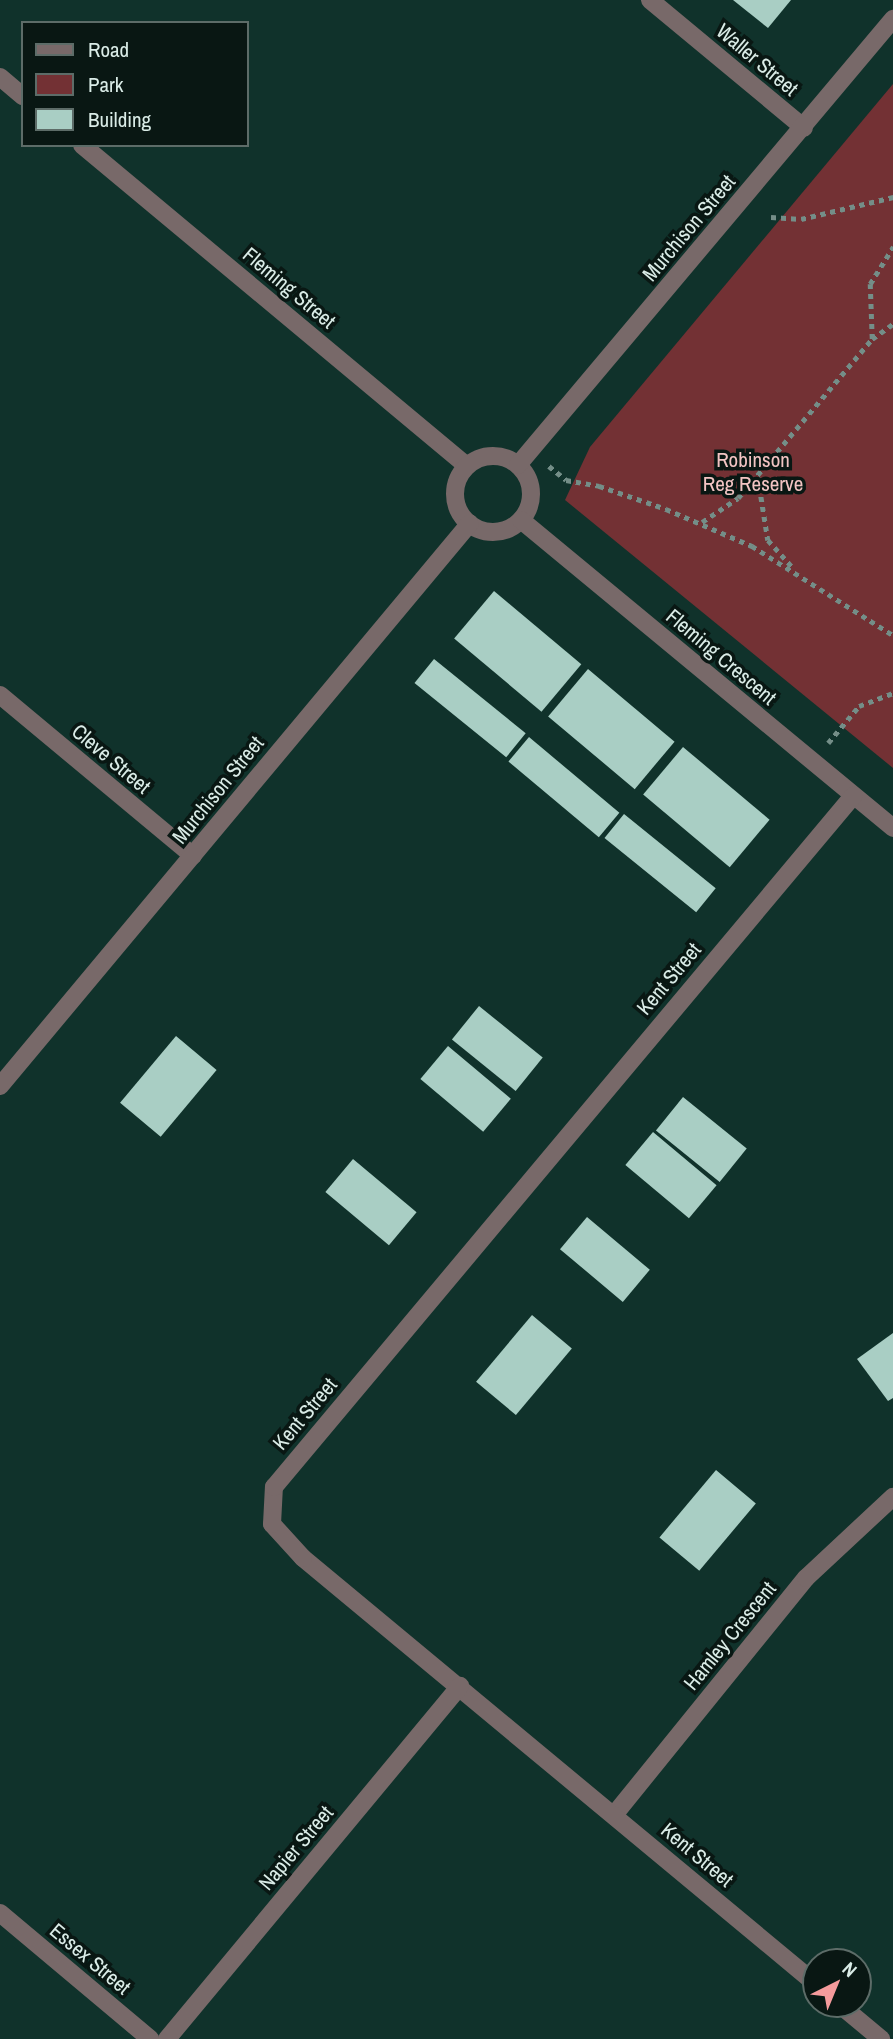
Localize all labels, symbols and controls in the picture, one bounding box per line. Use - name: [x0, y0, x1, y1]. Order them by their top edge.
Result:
- street label: Waller Street: [711, 19, 803, 101]
- legend: [21, 21, 248, 147]
- text: Road: [88, 35, 129, 64]
- text: Park: [88, 70, 123, 99]
- text: Building: [88, 105, 151, 134]
- street label: Murchison Street: [637, 170, 741, 286]
- street label: Fleming Street: [238, 242, 340, 334]
- park label: Robinson Reg Reserve: [703, 447, 803, 497]
- street label: Fleming Crescent: [661, 604, 781, 710]
- street label: Cleve Street: [67, 719, 155, 799]
- street label: Murchison Street: [167, 731, 269, 849]
- street label: Kent Street: [632, 938, 706, 1020]
- street label: Kent Street: [268, 1373, 342, 1455]
- street label: Hamley Crescent: [679, 1577, 781, 1695]
- street label: Napier Street: [253, 1801, 339, 1895]
- street label: Kent Street: [656, 1818, 738, 1892]
- street label: Essex Street: [45, 1918, 135, 2000]
- north arrow: [802, 1948, 872, 2018]
- text: N: [837, 1956, 863, 1982]

